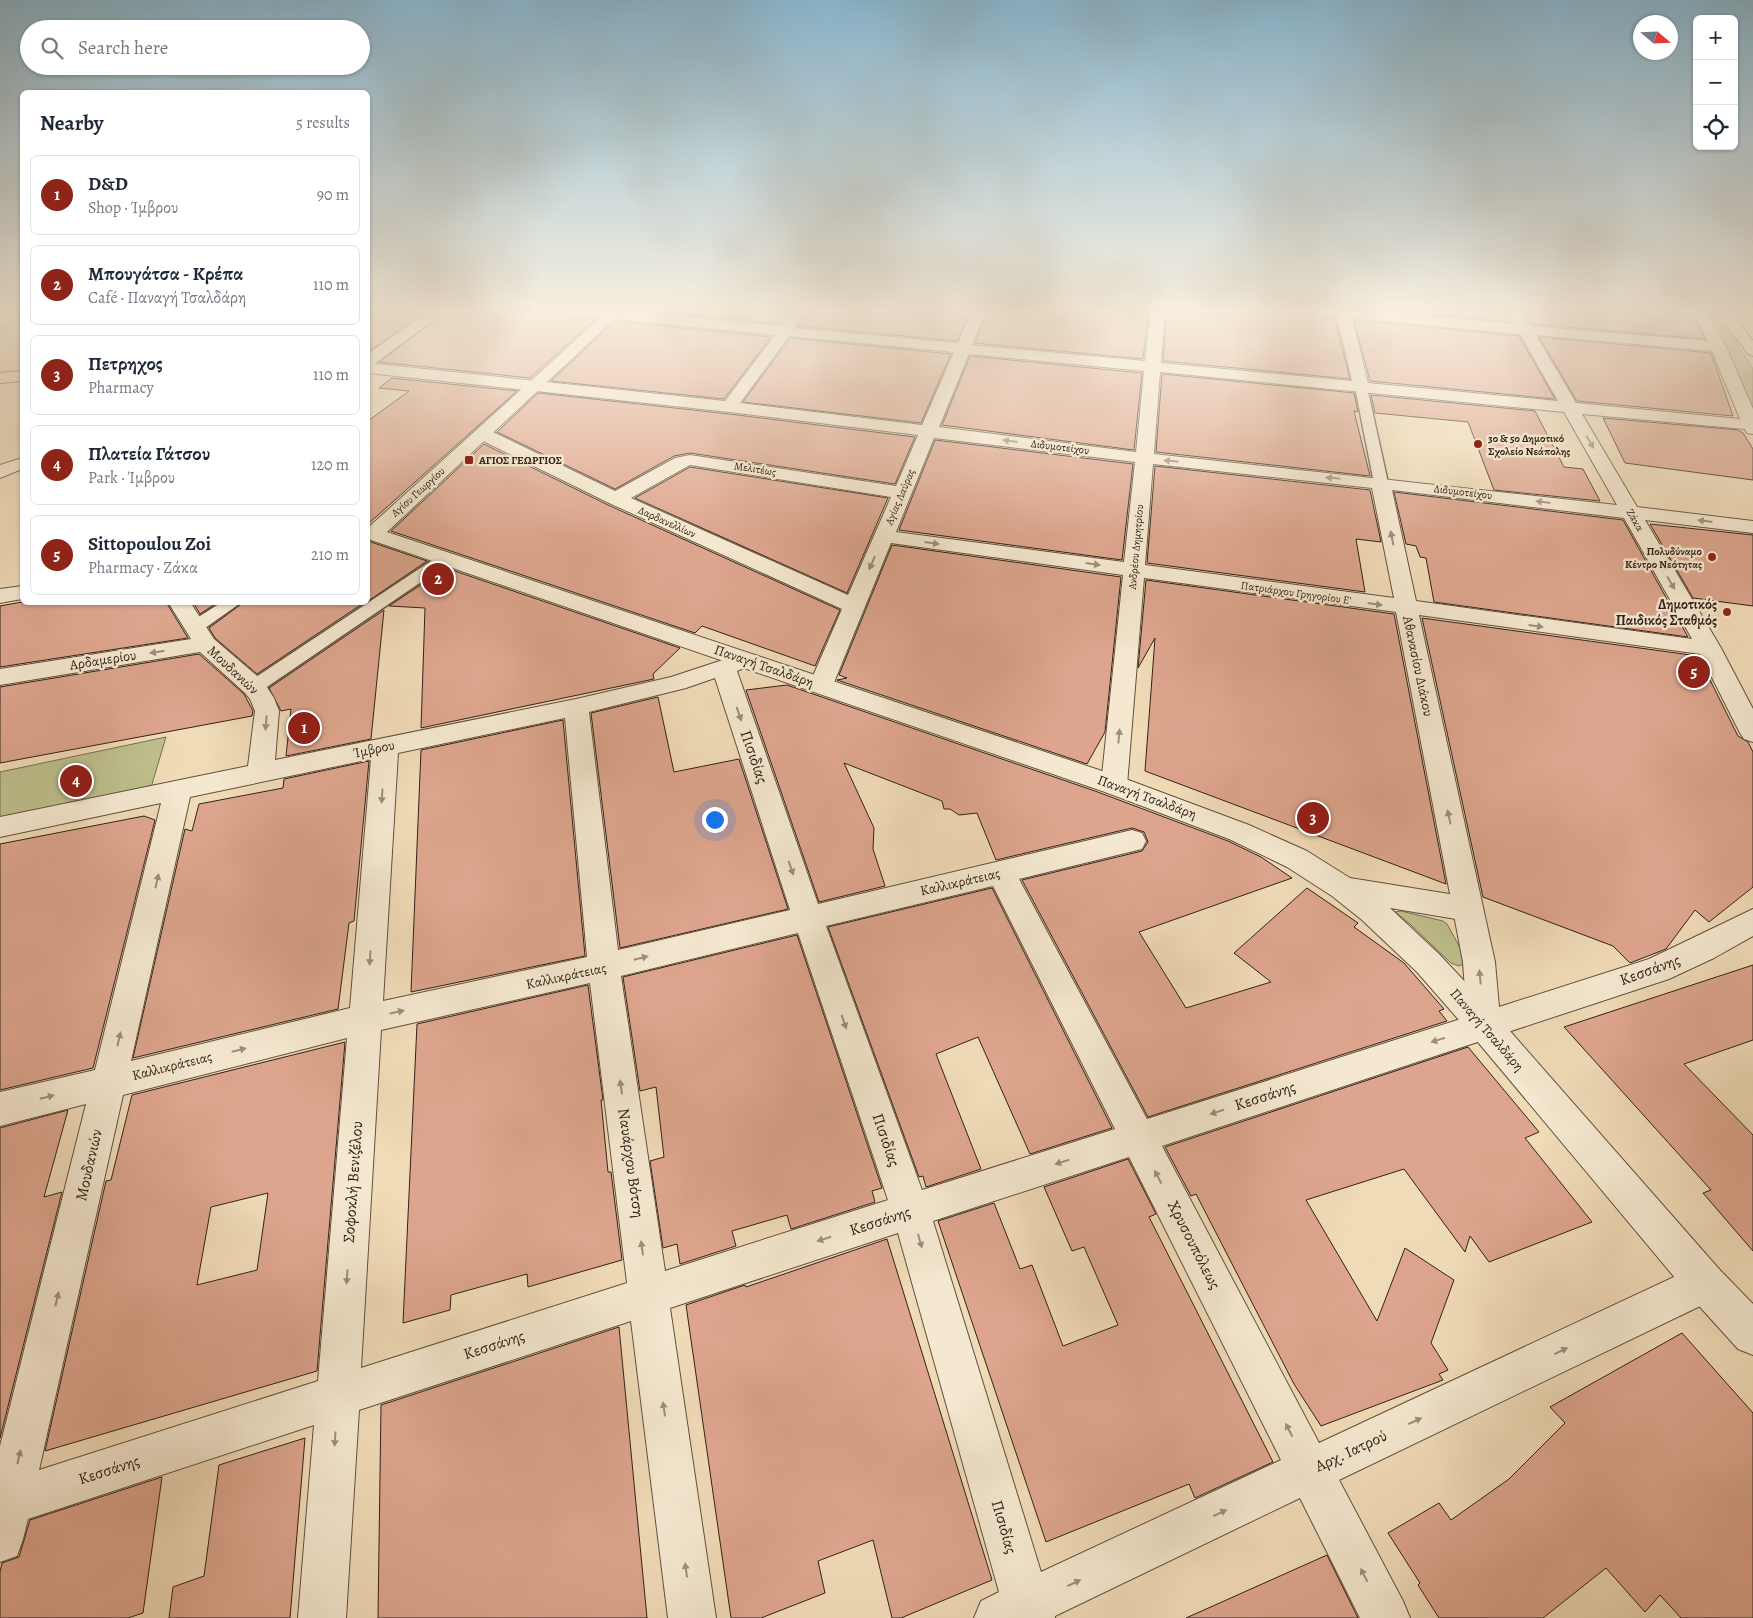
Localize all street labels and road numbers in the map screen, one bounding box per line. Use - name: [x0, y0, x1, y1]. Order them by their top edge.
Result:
- street label: Διδυμοτείχου: [1030, 436, 1090, 458]
- street label: Μελιτέως: [733, 458, 777, 480]
- street label: Αγίου Γεωργίου: [387, 464, 448, 521]
- street label: Αγίας Λαύρας: [881, 467, 918, 528]
- street label: Διδυμοτείχου: [1433, 481, 1493, 503]
- street label: Δαρδανελλίων: [636, 503, 699, 542]
- street label: Ανδρέου Δημητρίου: [1125, 504, 1147, 591]
- street label: Ζάκα: [1623, 506, 1647, 534]
- street label: Πατριάρχου Γρηγορίου Ε': [1240, 578, 1352, 608]
- street label: Αθανασίου Διάκου: [1398, 613, 1438, 718]
- street label: Παναγή Τσαλδάρη: [712, 640, 816, 692]
- street label: Μουδανιών: [203, 641, 263, 699]
- street label: Αρδαμερίου: [67, 645, 138, 675]
- street label: Πισιδίας: [735, 727, 773, 787]
- street label: Ίμβρου: [352, 735, 396, 763]
- street label: Παναγή Τσαλδάρη: [1095, 770, 1199, 824]
- street label: Καλλικράτειας: [918, 864, 1002, 900]
- street label: Κεσσάνης: [1617, 949, 1684, 991]
- street label: Καλλικράτειας: [524, 958, 608, 994]
- street label: Παναγή Τσαλδάρη: [1446, 984, 1528, 1076]
- street label: Καλλικράτειας: [130, 1047, 214, 1085]
- street label: Κεσσάνης: [1232, 1076, 1299, 1116]
- street label: Ναυάρχου Βότση: [612, 1107, 650, 1219]
- street label: Πισιδίας: [867, 1110, 905, 1170]
- street label: Σοφοκλή Βενιζέλου: [338, 1120, 368, 1244]
- street label: Μουδανιών: [70, 1127, 108, 1203]
- street label: Χρυσουπόλεως: [1162, 1197, 1226, 1293]
- street label: Κεσσάνης: [847, 1201, 914, 1241]
- street label: Κεσσάνης: [461, 1325, 528, 1365]
- street label: Αρχ. Ιατρού: [1310, 1425, 1391, 1478]
- street label: Κεσσάνης: [76, 1450, 143, 1490]
- street label: Πισιδίας: [986, 1497, 1022, 1557]

